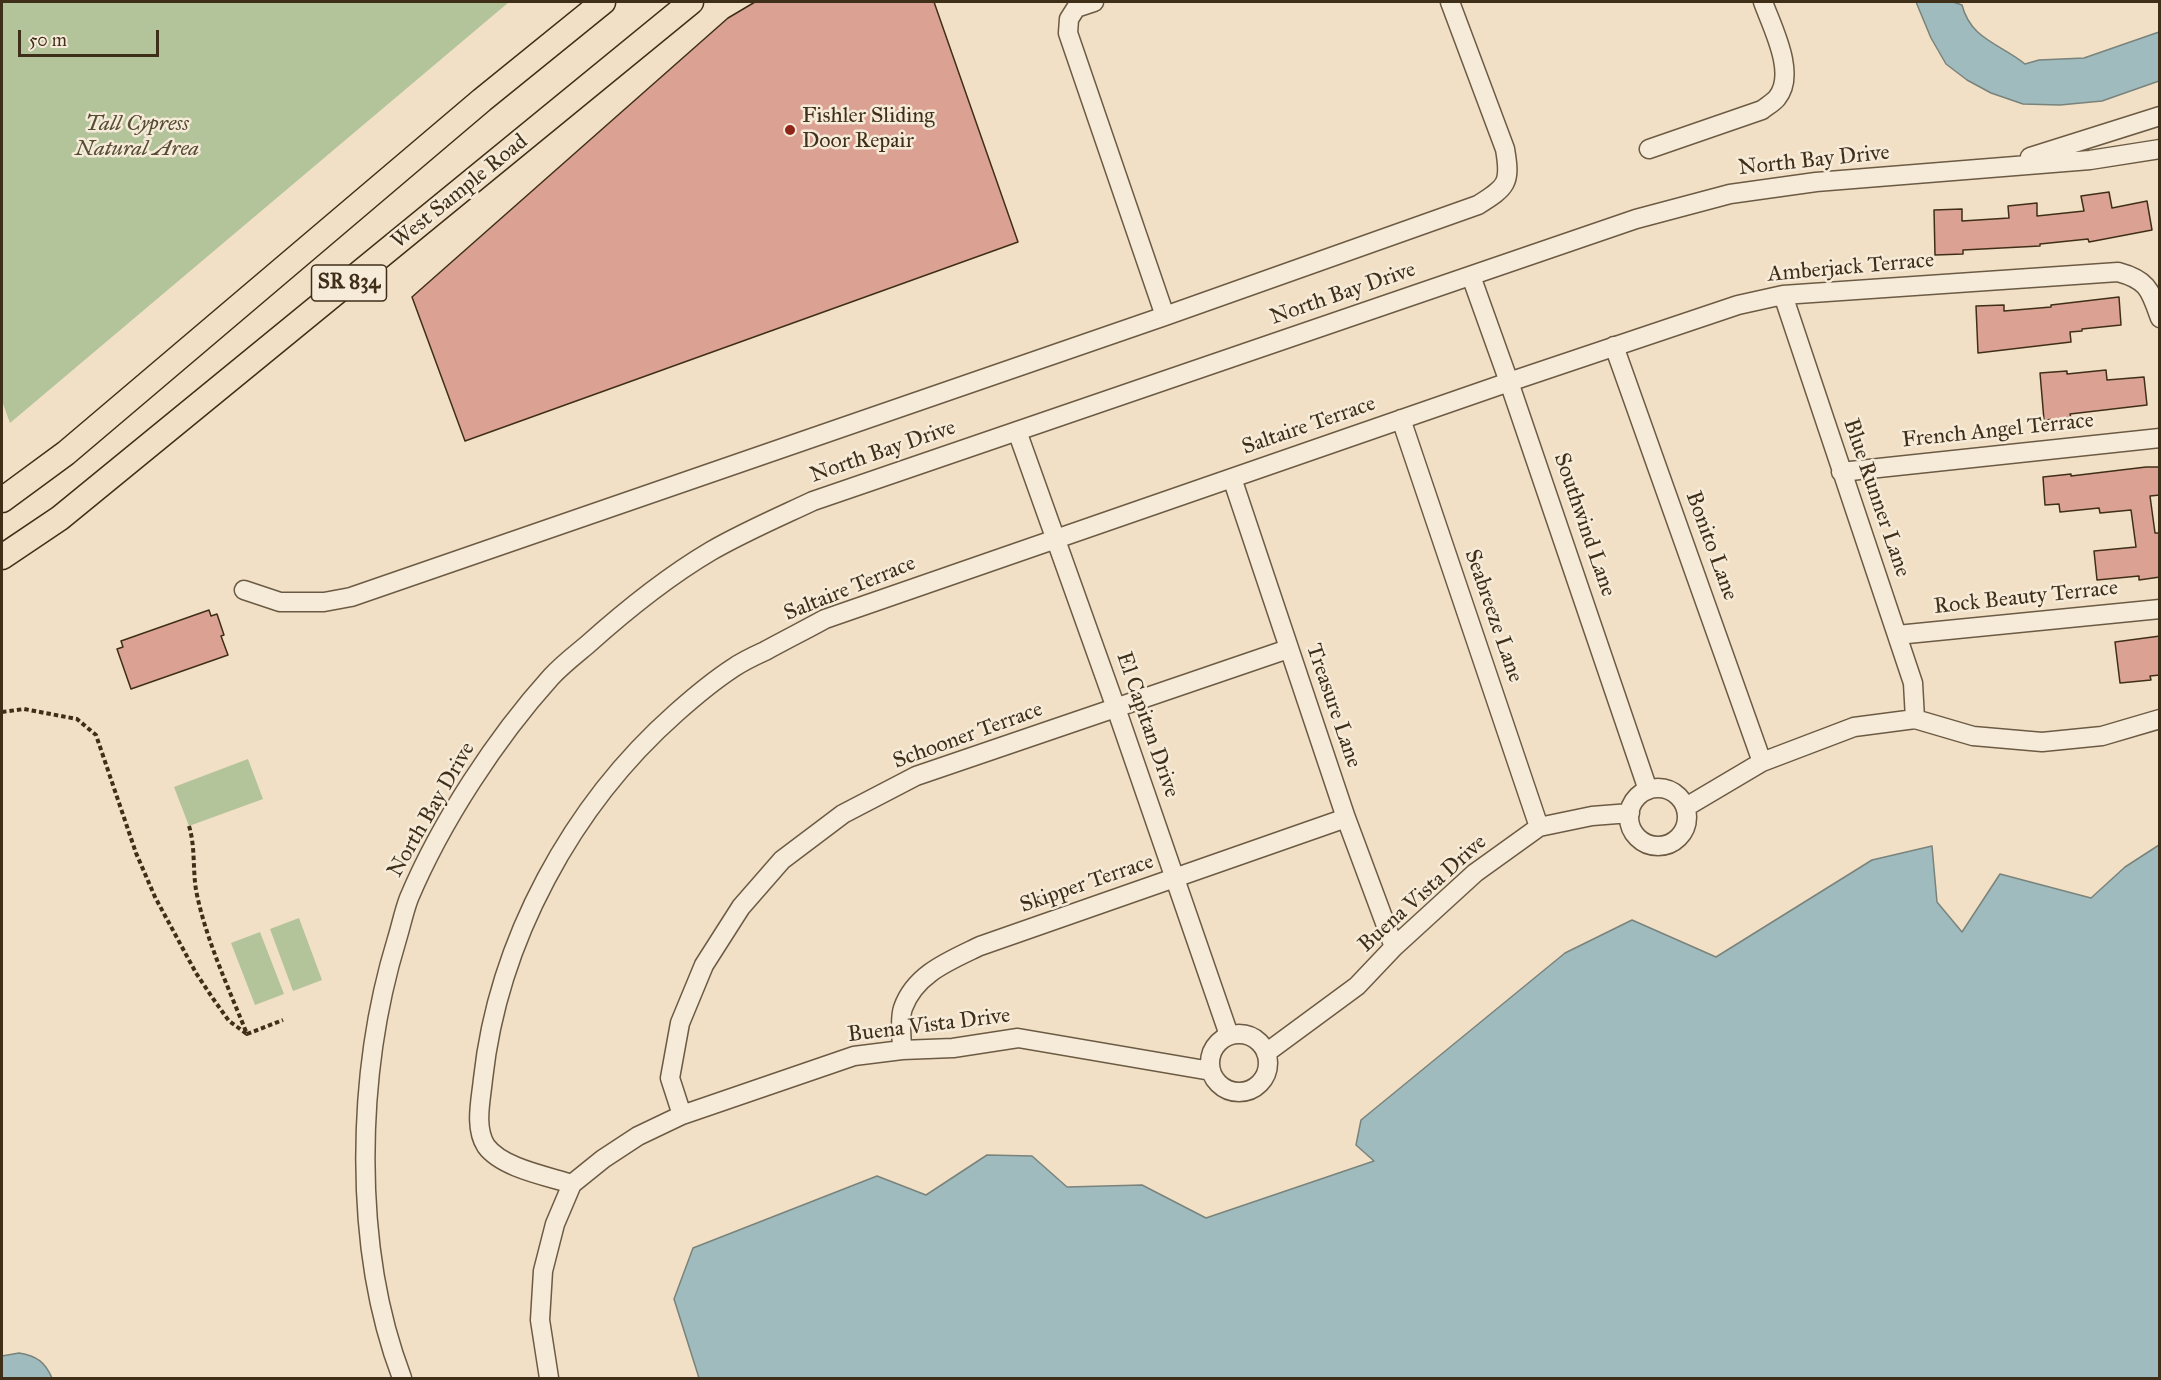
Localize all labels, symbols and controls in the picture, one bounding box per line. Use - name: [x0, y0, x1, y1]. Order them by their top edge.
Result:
- scale bar: [21, 18, 162, 56]
- text: 50 m: [29, 29, 67, 51]
- place label: Fishler Sliding Door Repair: [802, 104, 935, 156]
- park label: Tall Cypress Natural Area: [75, 112, 199, 164]
- marker: Fishler Sliding Door Repair: [783, 123, 797, 137]
- street label: West Sample Road: [387, 129, 533, 255]
- street label: North Bay Drive: [1737, 140, 1891, 182]
- street label: Amberjack Terrace: [1767, 248, 1935, 288]
- street label: North Bay Drive: [1267, 257, 1419, 331]
- road number: SR 834: [312, 265, 386, 301]
- street label: Saltaire Terrace: [1239, 391, 1379, 461]
- street label: French Angel Terrace: [1901, 408, 2095, 454]
- street label: North Bay Drive: [807, 415, 959, 489]
- street label: Blue Runner Lane: [1837, 415, 1915, 581]
- street label: Southwind Lane: [1547, 450, 1621, 600]
- street label: Bonito Lane: [1679, 488, 1743, 604]
- street label: Seabreeze Lane: [1458, 546, 1528, 686]
- street label: Saltaire Terrace: [780, 551, 920, 627]
- street label: Rock Beauty Terrace: [1933, 575, 2119, 621]
- street label: Treasure Lane: [1299, 641, 1367, 771]
- street label: El Capitan Drive: [1110, 649, 1184, 801]
- street label: Schooner Terrace: [890, 697, 1046, 775]
- street label: North Bay Drive: [383, 738, 481, 882]
- street label: Buena Vista Drive: [1353, 830, 1493, 958]
- street label: Skipper Terrace: [1017, 849, 1157, 919]
- street label: Buena Vista Drive: [846, 1003, 1012, 1049]

